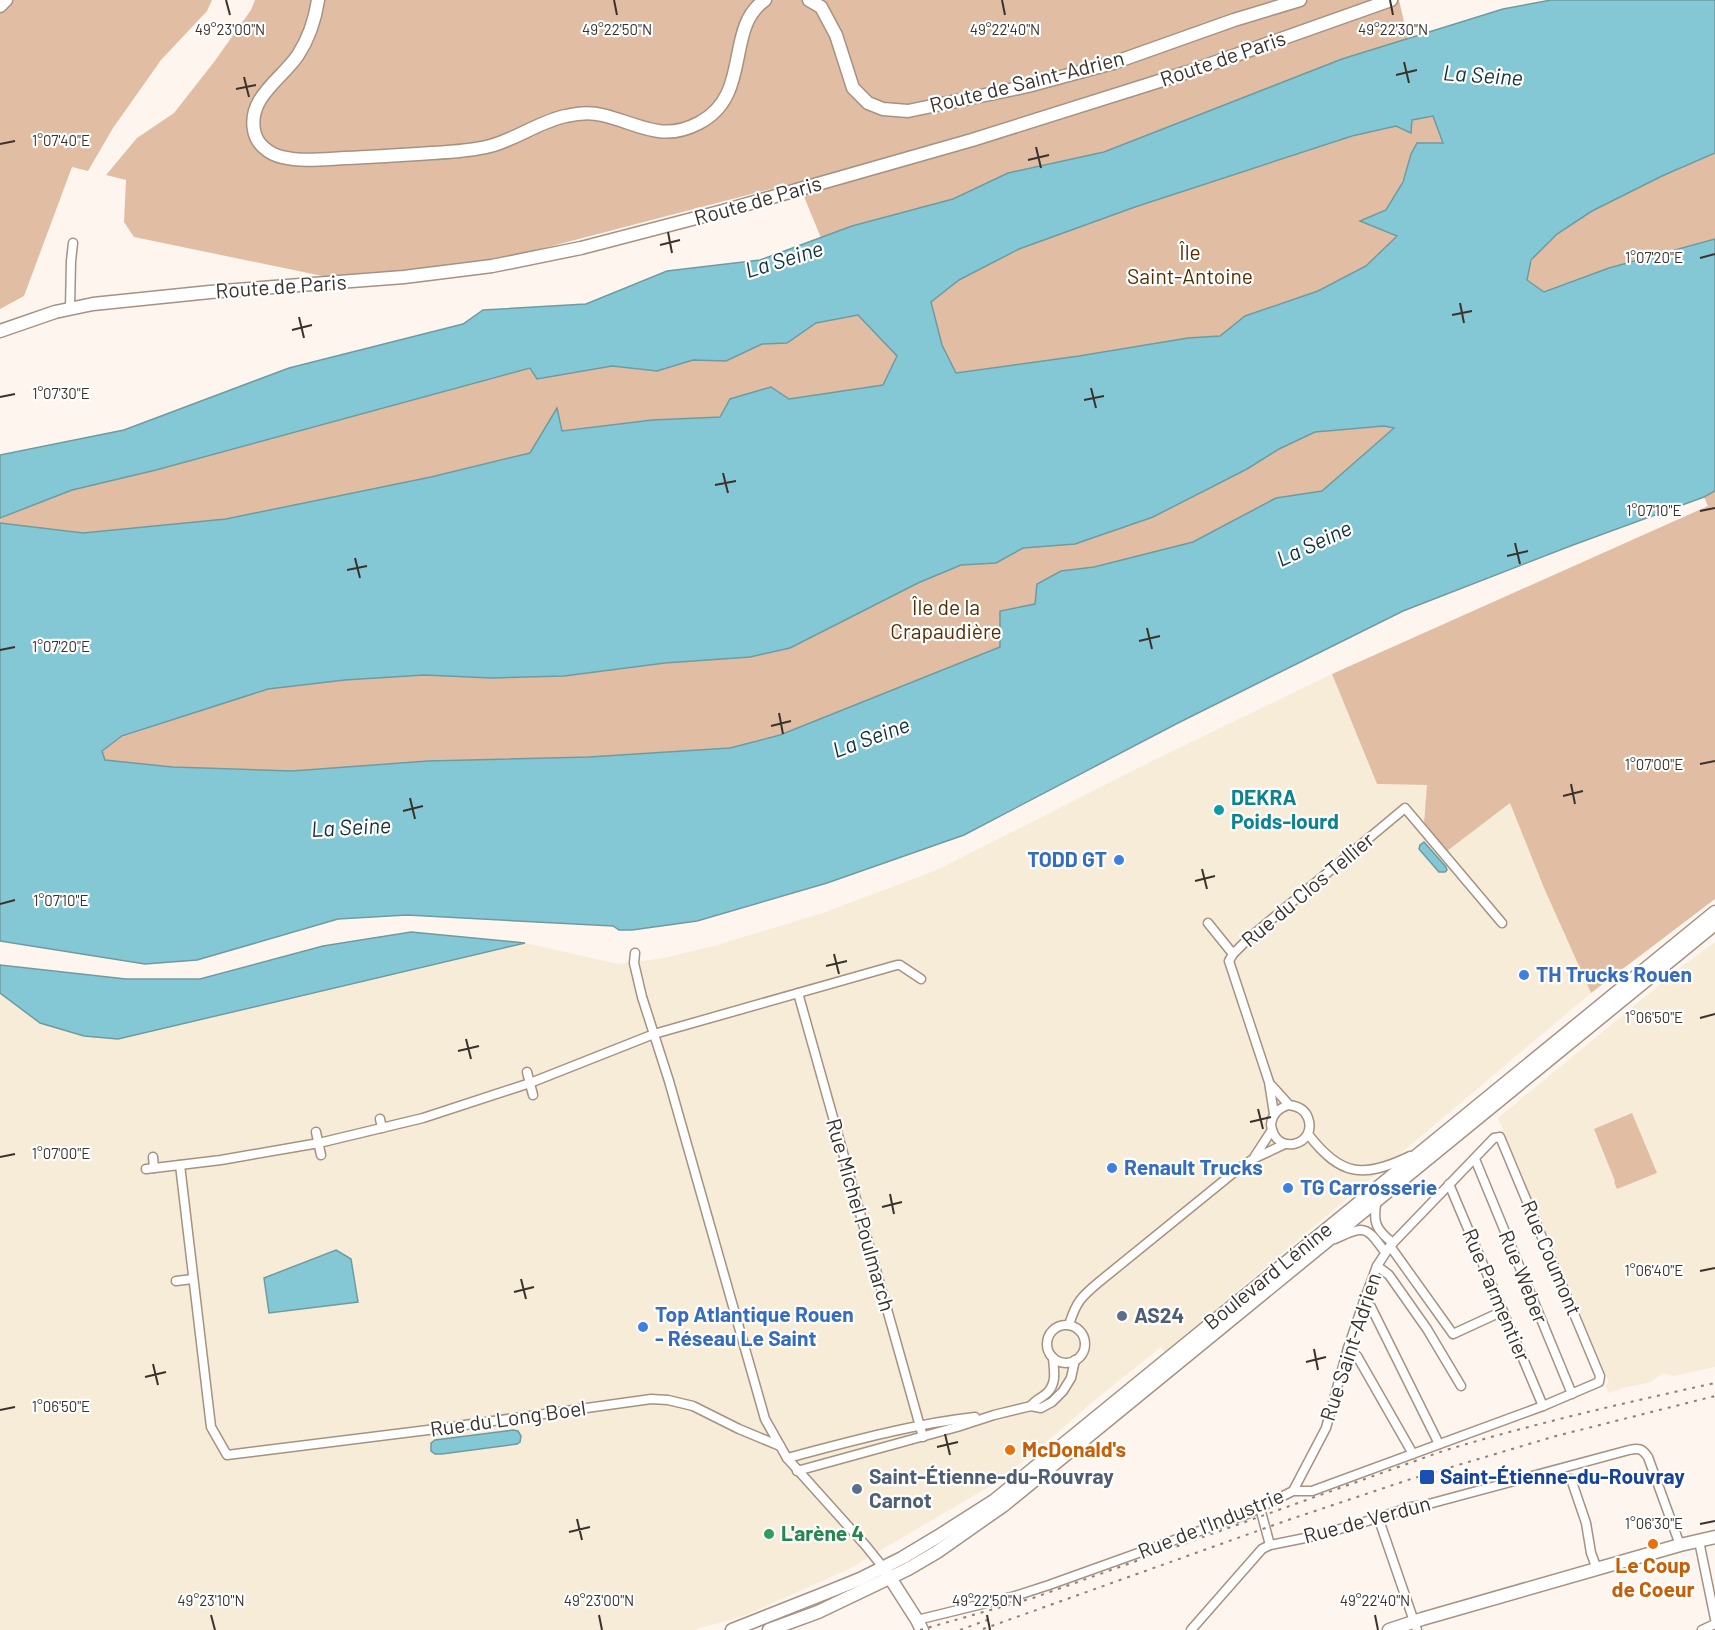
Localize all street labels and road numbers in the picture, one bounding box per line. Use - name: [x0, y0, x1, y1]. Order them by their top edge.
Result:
- street label: Route de Paris: [1156, 24, 1289, 91]
- street label: Route de Saint-Adrien: [927, 44, 1127, 117]
- street label: Route de Paris: [691, 169, 824, 230]
- street label: Route de Paris: [215, 268, 347, 303]
- street label: Rue du Clos Tellier: [1236, 826, 1379, 952]
- street label: Rue Michel Poulmarch: [822, 1115, 901, 1314]
- street label: Rue Coumont: [1517, 1196, 1588, 1319]
- street label: Boulevard Lénine: [1198, 1216, 1336, 1334]
- street label: Rue Parmentier: [1458, 1224, 1537, 1365]
- street label: Rue Weber: [1494, 1226, 1555, 1327]
- street label: Rue Saint-Adrien: [1314, 1269, 1385, 1424]
- street label: Rue du Long Boel: [428, 1394, 587, 1441]
- street label: Rue de l'Industrie: [1134, 1482, 1287, 1563]
- street label: Rue de Verdun: [1300, 1490, 1433, 1548]

